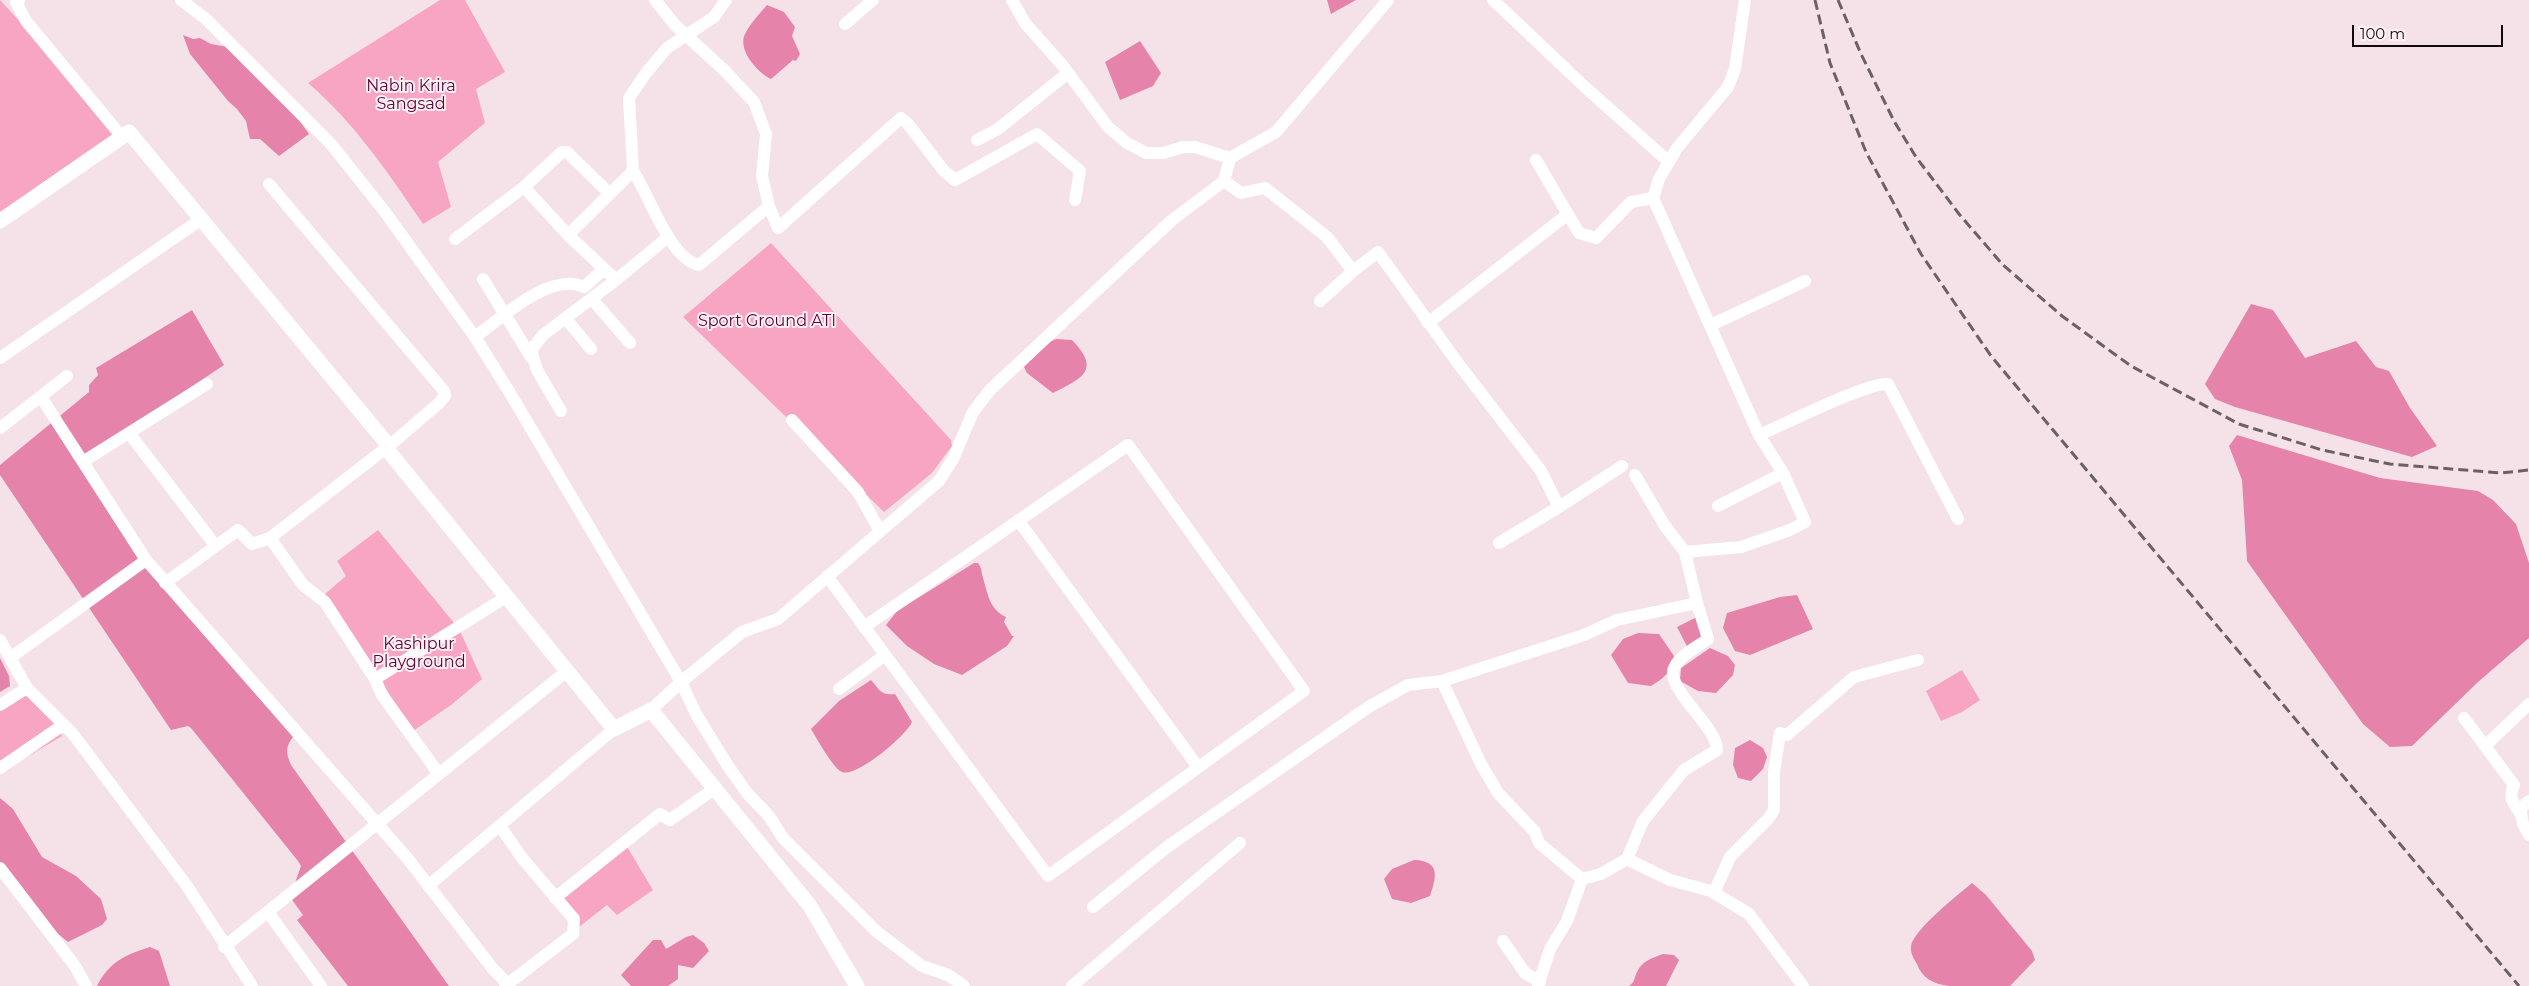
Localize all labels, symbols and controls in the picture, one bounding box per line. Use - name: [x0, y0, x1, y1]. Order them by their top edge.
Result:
- scale bar: [2354, 15, 2505, 47]
- text: 100 m: [2360, 24, 2405, 43]
- park label: Nabin Krira Sangsad: [366, 76, 456, 114]
- park label: Sport Ground ATI: [698, 311, 836, 331]
- park label: Kashipur Playground: [373, 634, 465, 672]

